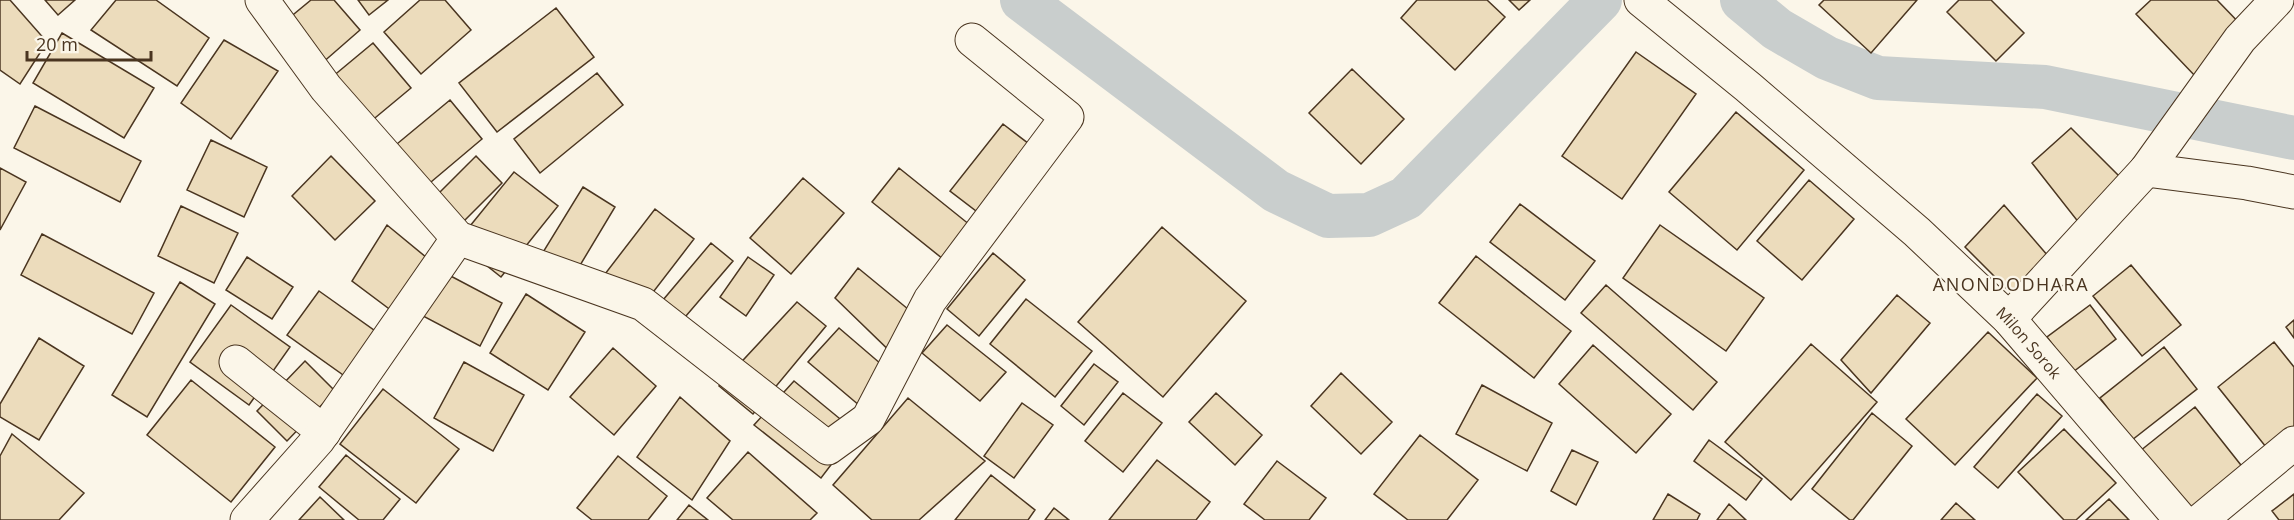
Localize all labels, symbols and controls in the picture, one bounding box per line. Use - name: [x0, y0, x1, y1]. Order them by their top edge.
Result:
- scale bar: [27, 24, 152, 62]
- text: 20 m: [36, 32, 78, 56]
- district label: ANONDODHARA: [1933, 272, 2089, 296]
- street label: Milon Sorok: [1991, 302, 2067, 384]

